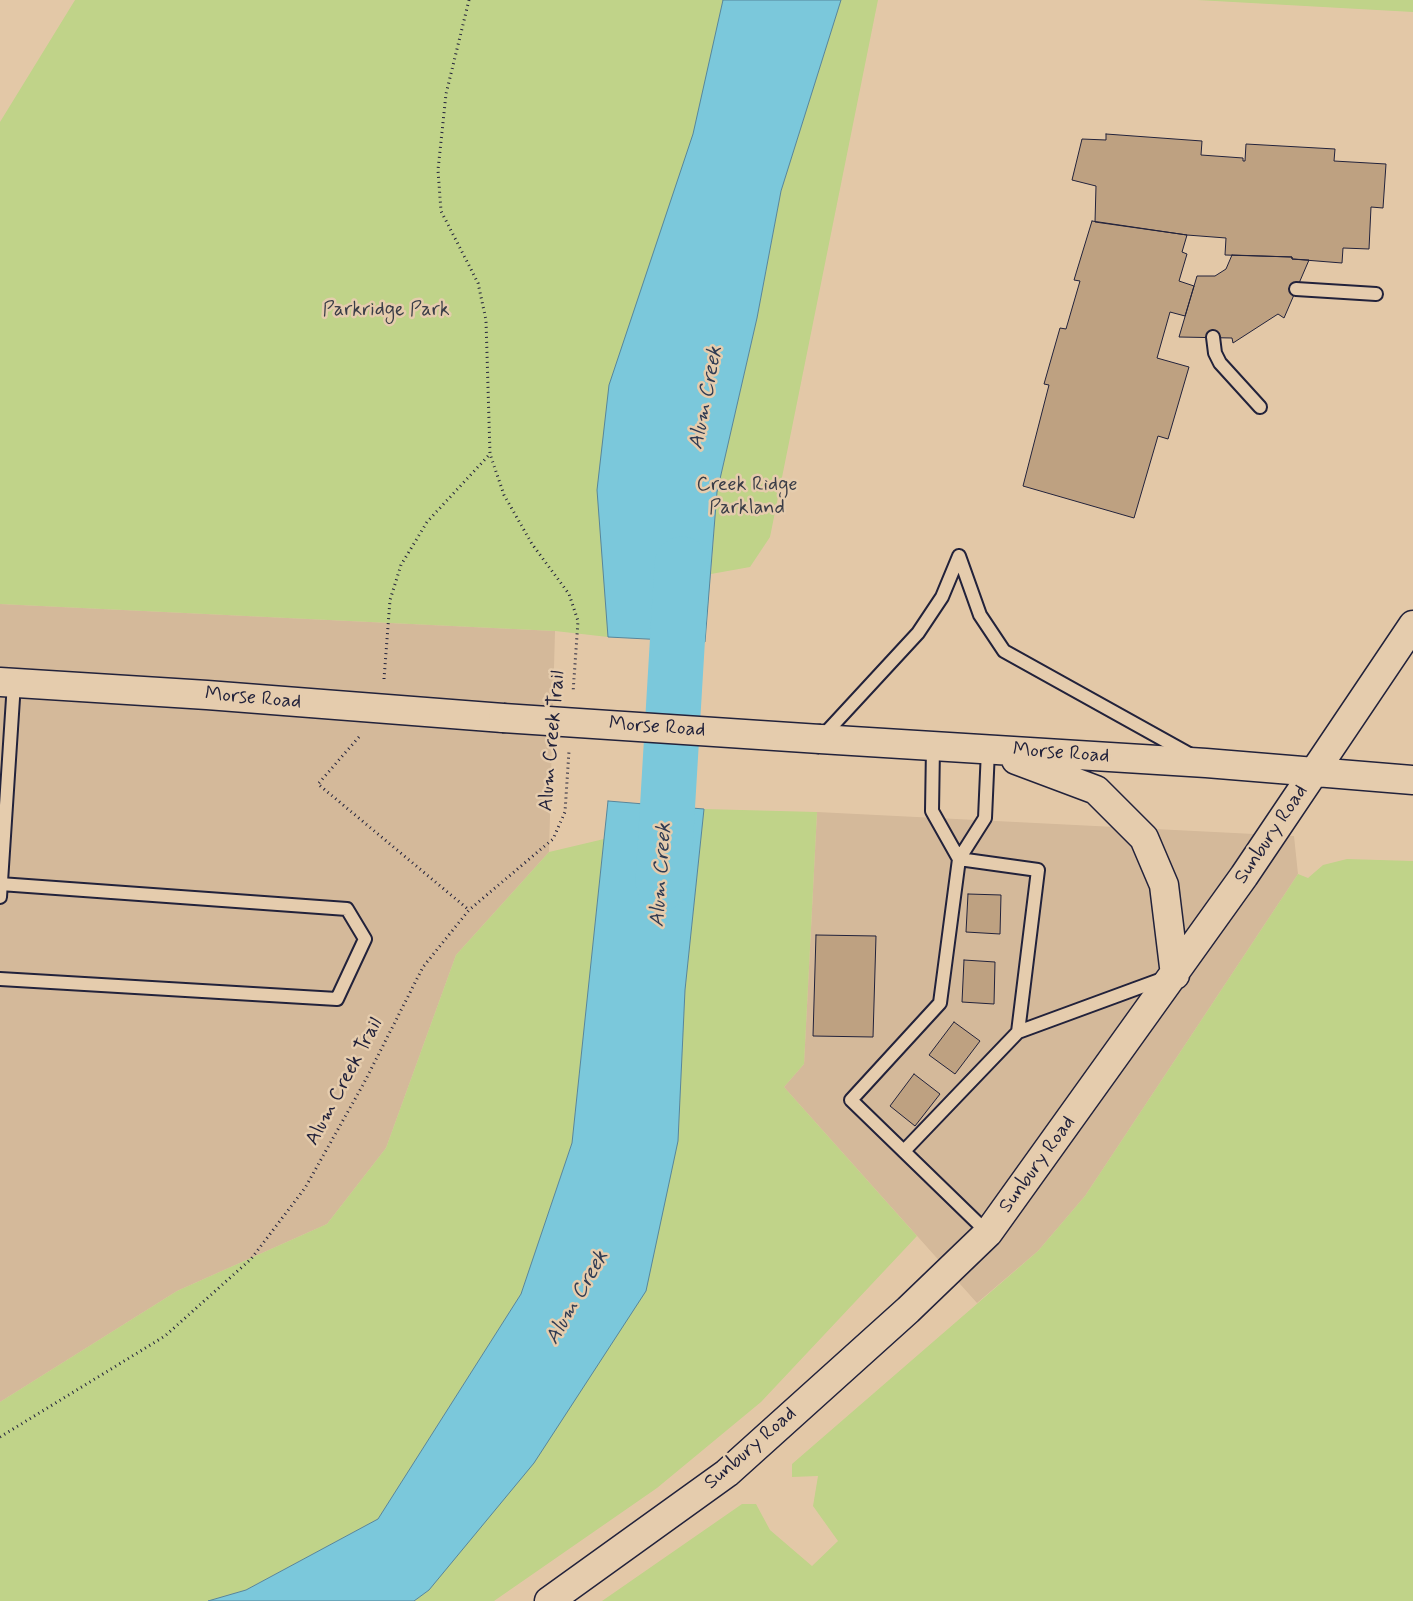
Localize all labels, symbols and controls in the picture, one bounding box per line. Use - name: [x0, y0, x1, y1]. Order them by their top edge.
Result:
- park label: Parkridge Park: [322, 299, 450, 323]
- water label: Alum Creek: [685, 344, 729, 452]
- park label: Creek Ridge Parkland: [697, 474, 797, 521]
- street label: Alum Creek Trail: [535, 670, 571, 812]
- street label: Morse Road: [204, 683, 302, 715]
- street label: Morse Road: [608, 713, 706, 743]
- street label: Morse Road: [1012, 739, 1110, 769]
- street label: Sunbury Road: [1230, 781, 1314, 889]
- water label: Alum Creek: [646, 822, 678, 928]
- street label: Alum Creek Trail: [301, 1014, 389, 1150]
- street label: Sunbury Road: [995, 1112, 1081, 1218]
- water label: Alum Creek: [541, 1246, 615, 1350]
- street label: Sunbury Road: [700, 1402, 802, 1496]

